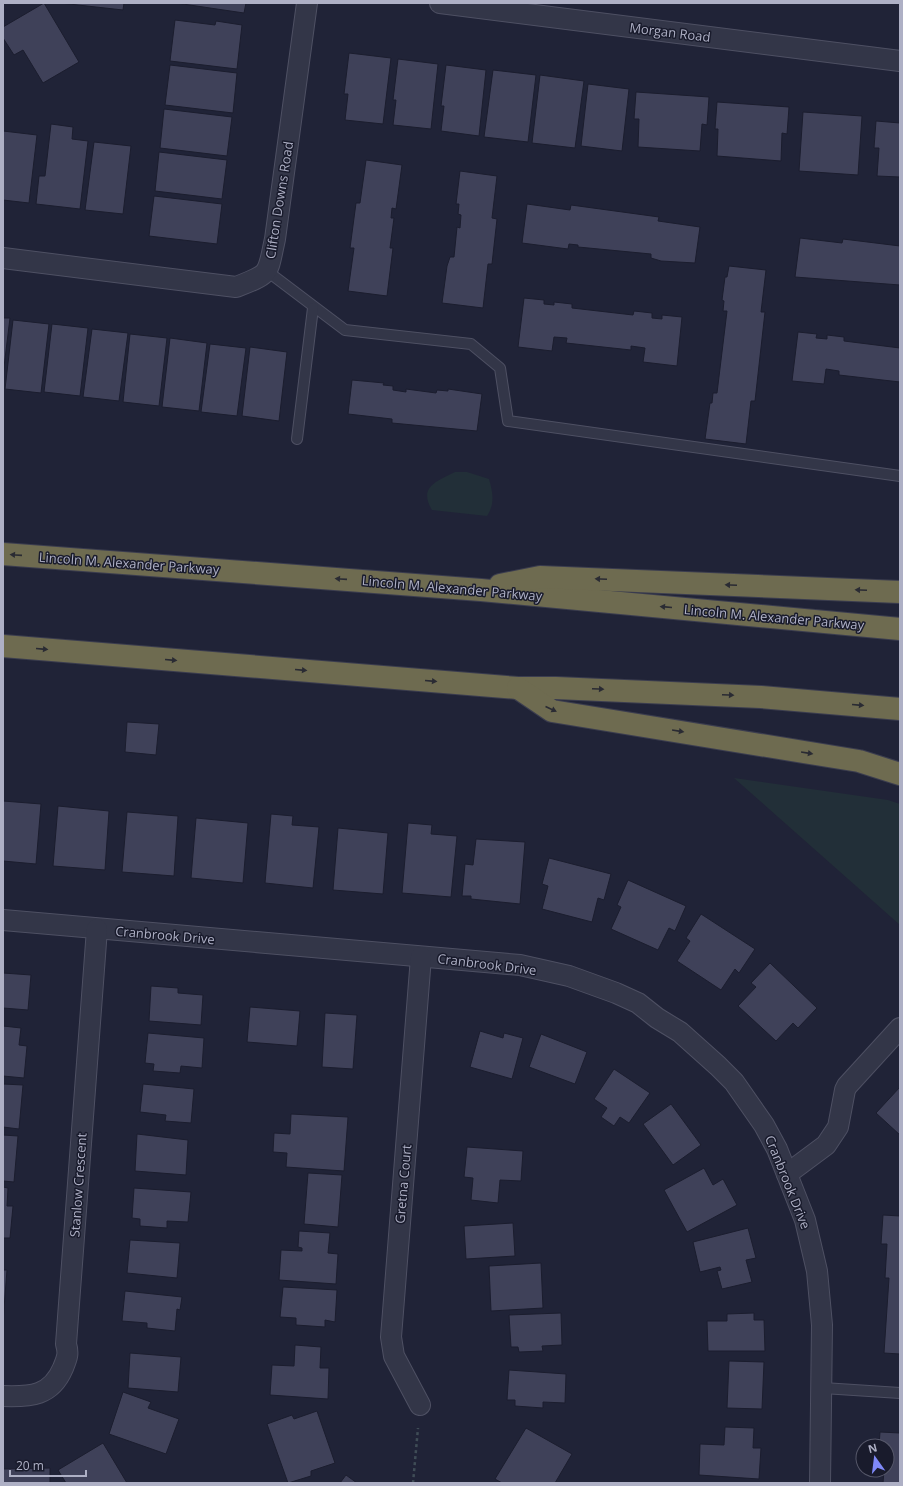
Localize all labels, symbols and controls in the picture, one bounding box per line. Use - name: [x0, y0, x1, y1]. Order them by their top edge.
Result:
- street label: Morgan Road: [628, 18, 712, 46]
- street label: Clifton Downs Road: [261, 140, 297, 260]
- street label: Lincoln M. Alexander Parkway: [38, 548, 220, 578]
- one-way arrow: [10, 551, 22, 558]
- street label: Lincoln M. Alexander Parkway: [361, 571, 543, 605]
- one-way arrow: [335, 576, 347, 583]
- one-way arrow: [594, 576, 607, 582]
- one-way arrow: [724, 582, 737, 588]
- one-way arrow: [855, 587, 867, 594]
- street label: Lincoln M. Alexander Parkway: [683, 600, 865, 634]
- one-way arrow: [660, 603, 672, 610]
- one-way arrow: [36, 645, 48, 652]
- one-way arrow: [165, 656, 177, 663]
- one-way arrow: [295, 667, 307, 674]
- one-way arrow: [425, 678, 437, 685]
- one-way arrow: [592, 686, 605, 693]
- one-way arrow: [722, 692, 734, 699]
- one-way arrow: [852, 702, 864, 709]
- one-way arrow: [545, 706, 556, 712]
- one-way arrow: [672, 729, 684, 735]
- one-way arrow: [800, 750, 813, 756]
- street label: Cranbrook Drive: [115, 922, 215, 948]
- street label: Cranbrook Drive: [436, 949, 538, 979]
- street label: Stanlow Crescent: [65, 1132, 91, 1238]
- street label: Cranbrook Drive: [761, 1132, 815, 1232]
- street label: Gretna Court: [391, 1143, 415, 1224]
- north arrow: [855, 1438, 895, 1478]
- text: N: [866, 1439, 879, 1456]
- scale bar: [10, 1452, 86, 1478]
- text: 20 m: [16, 1457, 44, 1474]

